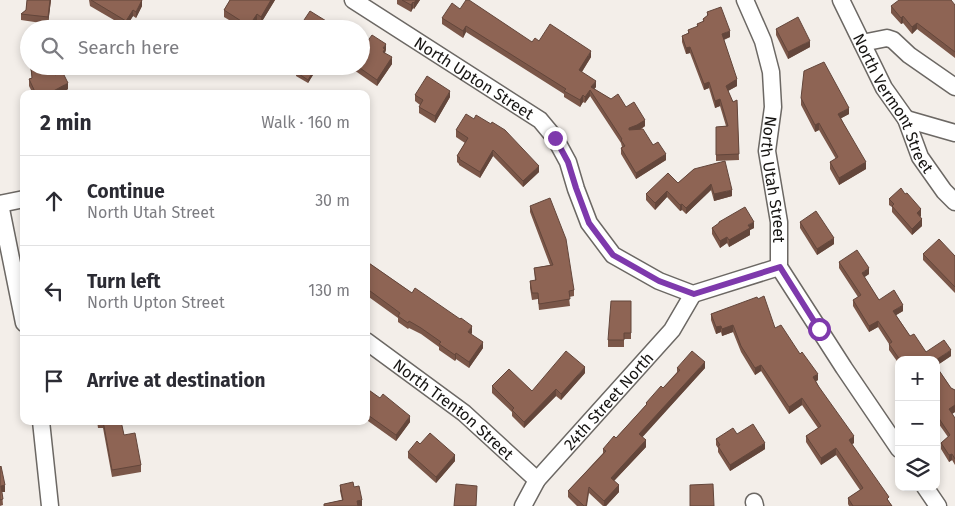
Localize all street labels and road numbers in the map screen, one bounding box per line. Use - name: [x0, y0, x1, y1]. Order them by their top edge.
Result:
- street label: North Vermont Street: [849, 30, 938, 177]
- street label: North Upton Street: [411, 33, 538, 123]
- street label: North Utah Street: [757, 115, 789, 243]
- street label: 24th Street North: [559, 348, 657, 454]
- street label: North Trenton Street: [390, 355, 518, 464]

